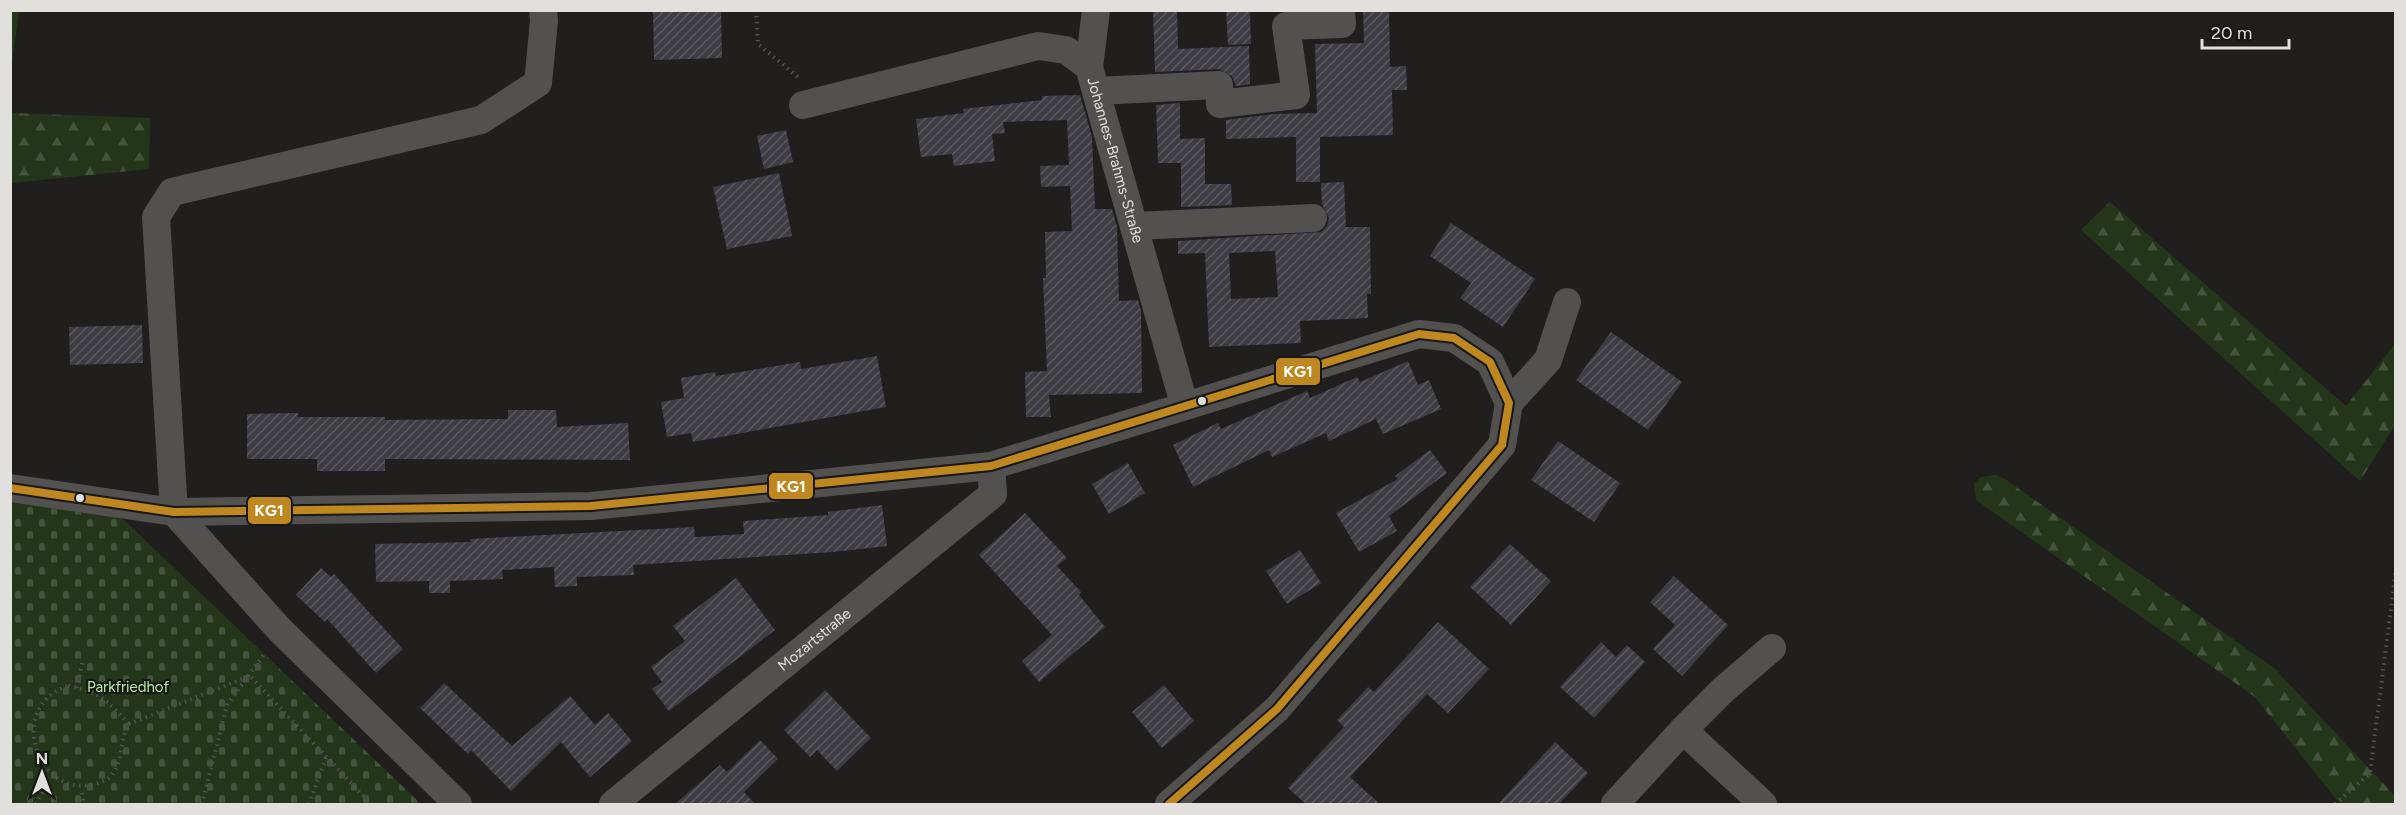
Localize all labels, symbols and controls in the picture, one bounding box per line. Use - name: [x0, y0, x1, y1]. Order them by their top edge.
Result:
- scale bar: [2202, 12, 2289, 50]
- text: 20 m: [2211, 22, 2252, 44]
- street label: Johannes-Brahms-Straße: [1083, 75, 1147, 245]
- line badge: KG1: [1275, 357, 1321, 386]
- text: KG1: [1283, 362, 1313, 381]
- unlabelled marker: [1196, 395, 1208, 407]
- line badge: KG1: [768, 472, 814, 500]
- text: KG1: [776, 477, 806, 496]
- unlabelled marker: [74, 492, 86, 504]
- line badge: KG1: [247, 496, 292, 525]
- text: KG1: [254, 501, 284, 520]
- street label: Mozartstraße: [774, 604, 855, 675]
- park label: Parkfriedhof: [87, 678, 170, 696]
- north arrow: [12, 743, 72, 803]
- text: N: [36, 749, 48, 768]

